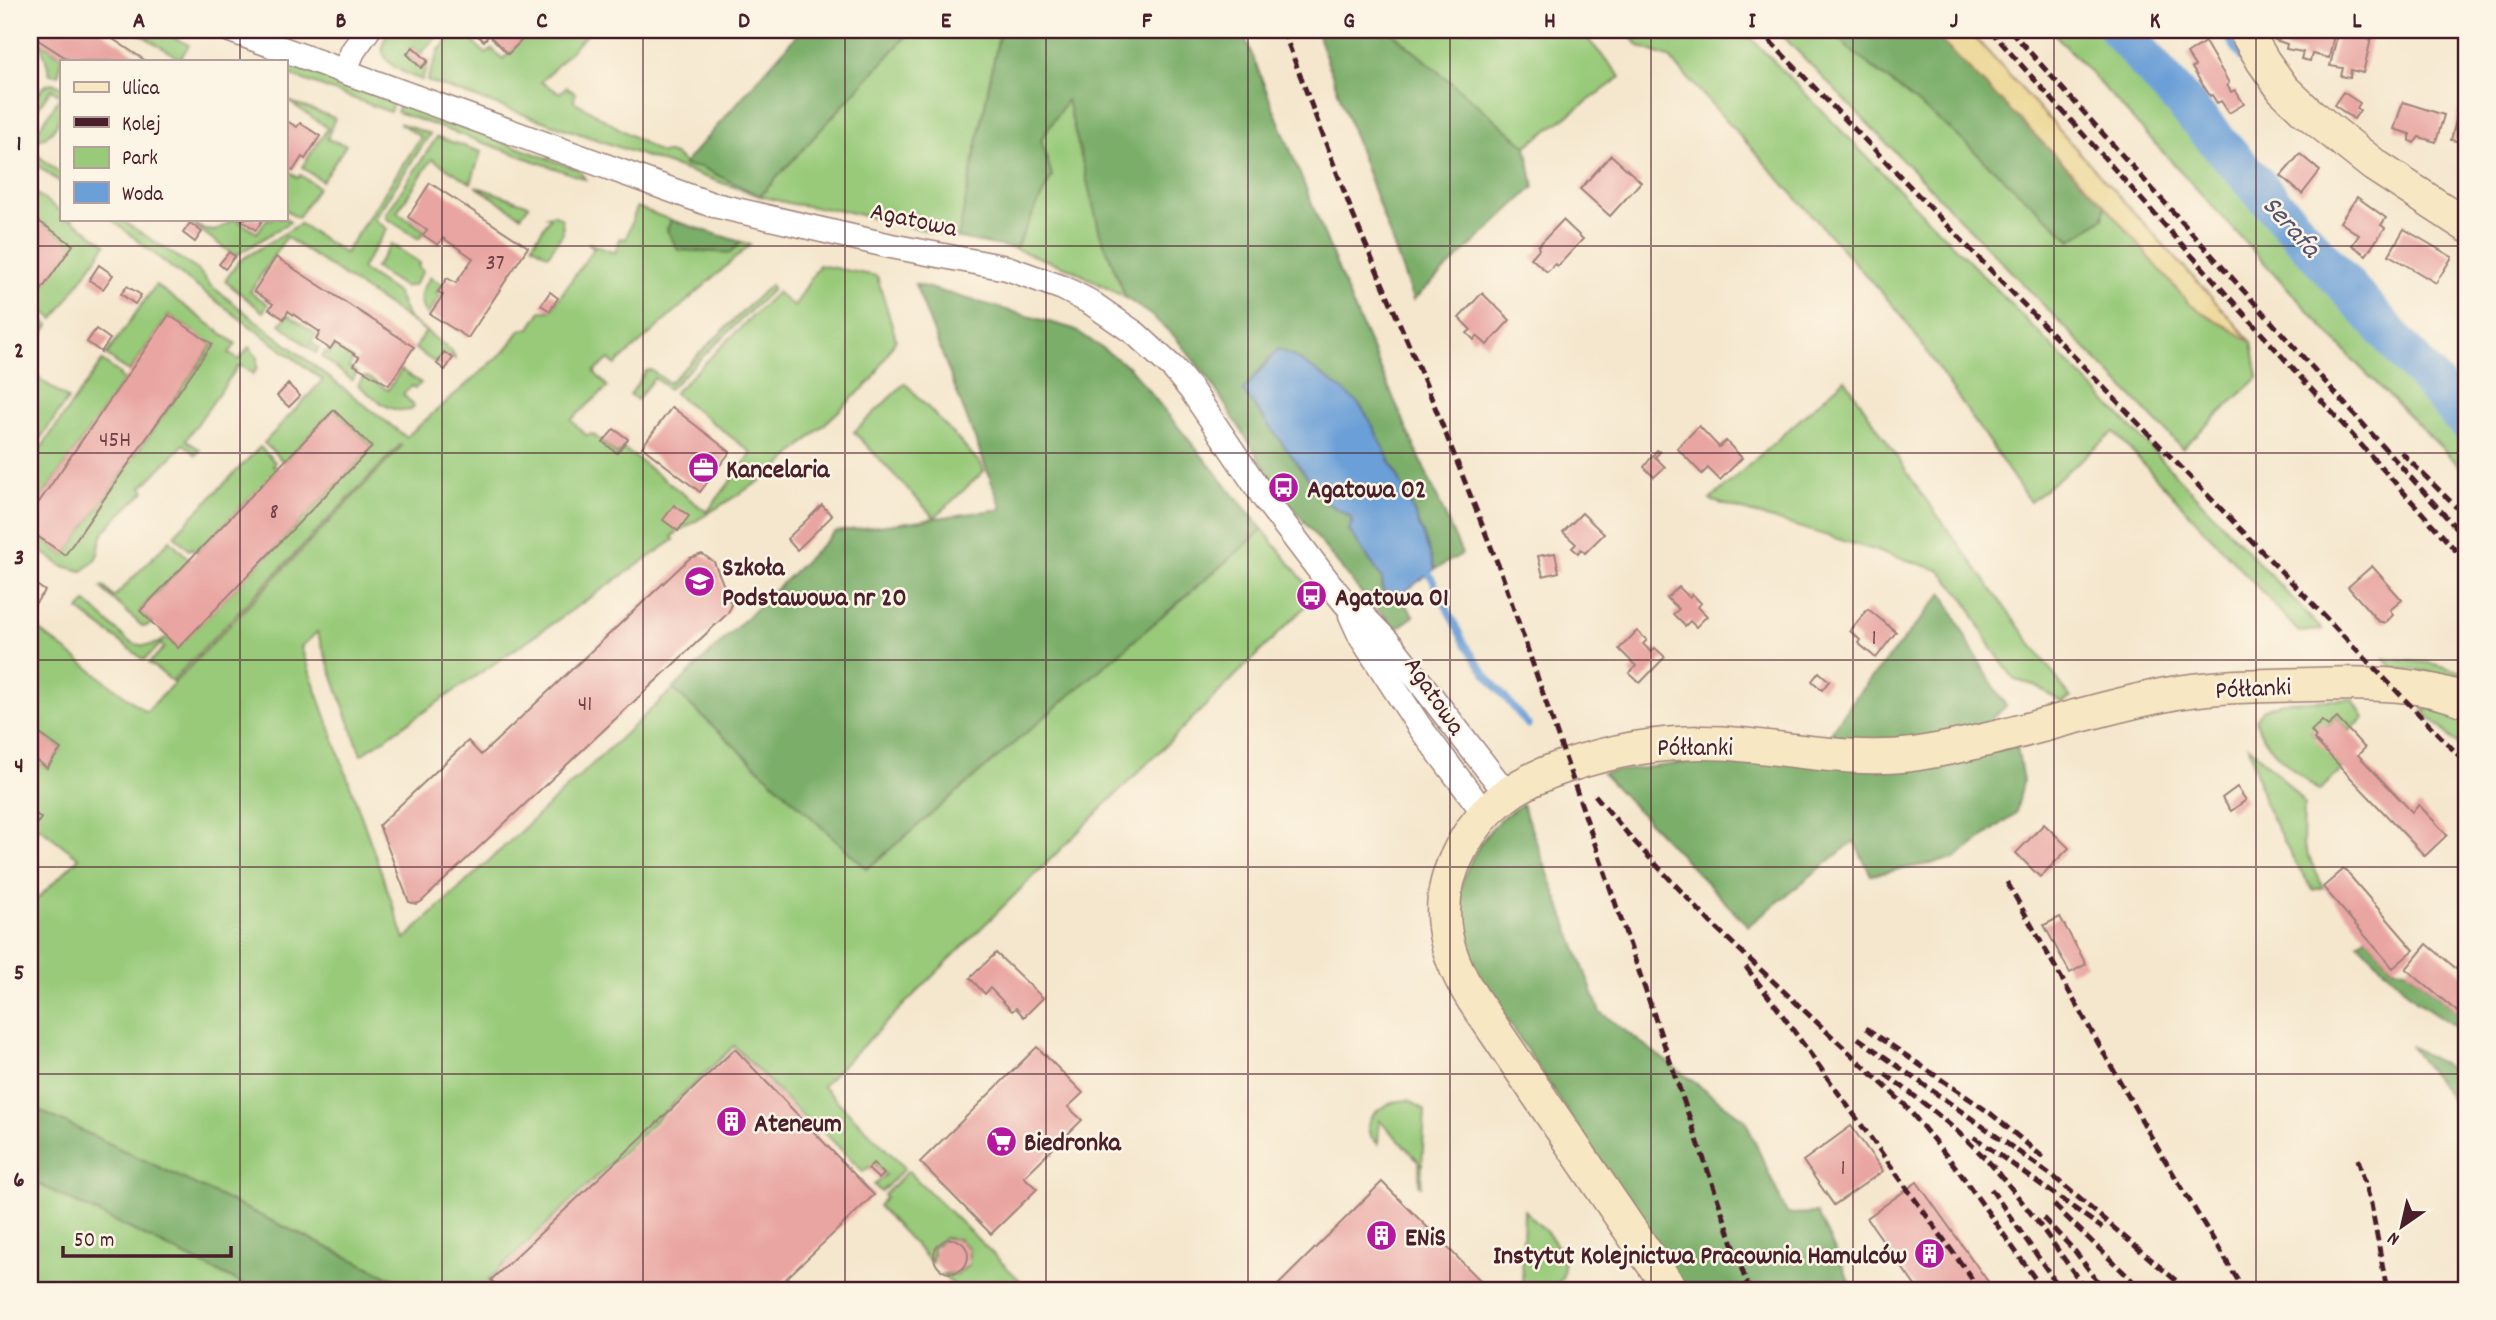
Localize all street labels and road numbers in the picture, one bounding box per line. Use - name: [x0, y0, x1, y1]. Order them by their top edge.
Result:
- street label: Agatowa: [866, 194, 961, 249]
- street label: Agatowa: [1393, 650, 1473, 744]
- street label: Półłanki: [2214, 670, 2292, 711]
- street label: Półłanki: [1657, 731, 1733, 768]

